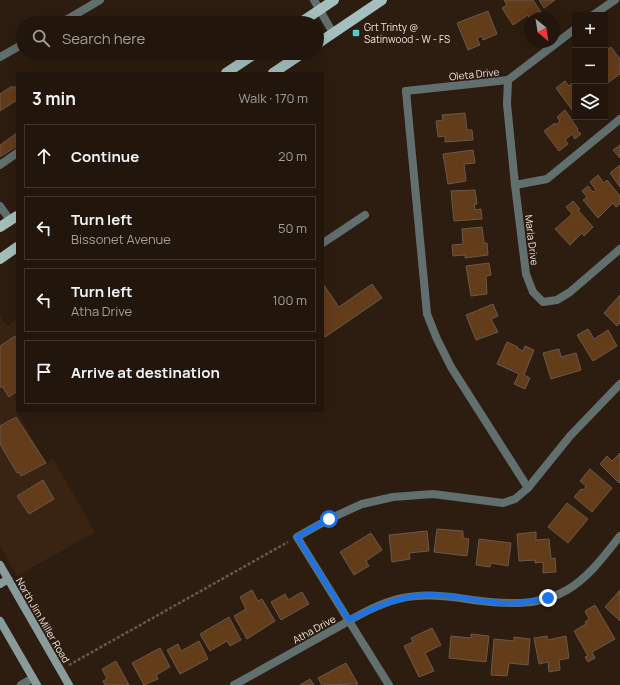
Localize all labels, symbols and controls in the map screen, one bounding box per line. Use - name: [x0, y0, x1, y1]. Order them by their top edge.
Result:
- north arrow: [524, 12, 560, 48]
- map controls: [572, 12, 608, 120]
- button: +: [572, 12, 608, 48]
- search box: [16, 16, 324, 60]
- place label: Grt Trinty @ Satinwood - W - FS: [364, 20, 450, 46]
- icon: search: [30, 27, 52, 49]
- text: Search here: [62, 28, 145, 49]
- marker: Grt Trinty @ Satinwood - W - FS: [351, 28, 361, 38]
- button: −: [572, 48, 608, 84]
- street label: Oleta Drive: [448, 64, 500, 84]
- button: layers: [572, 84, 608, 120]
- text: 3 min: [32, 87, 76, 110]
- text: Walk · 170 m: [238, 89, 308, 107]
- icon: ahead: [33, 145, 55, 167]
- text: Continue: [71, 146, 139, 167]
- text: 20 m: [278, 147, 307, 165]
- text: Turn left: [71, 209, 133, 230]
- street label: Marla Drive: [522, 214, 542, 266]
- icon: left: [33, 217, 55, 239]
- text: 50 m: [278, 219, 307, 237]
- text: Bissonet Avenue: [71, 230, 171, 248]
- text: Turn left: [71, 281, 133, 302]
- icon: left: [33, 289, 55, 311]
- text: 100 m: [272, 291, 307, 309]
- text: Atha Drive: [71, 302, 132, 320]
- icon: arrive: [33, 361, 55, 383]
- text: Arrive at destination: [71, 362, 220, 383]
- route start: [320, 510, 338, 528]
- street label: North Jim Miller Road: [13, 575, 73, 665]
- route end: [539, 589, 557, 607]
- street label: Atha Drive: [290, 611, 338, 647]

